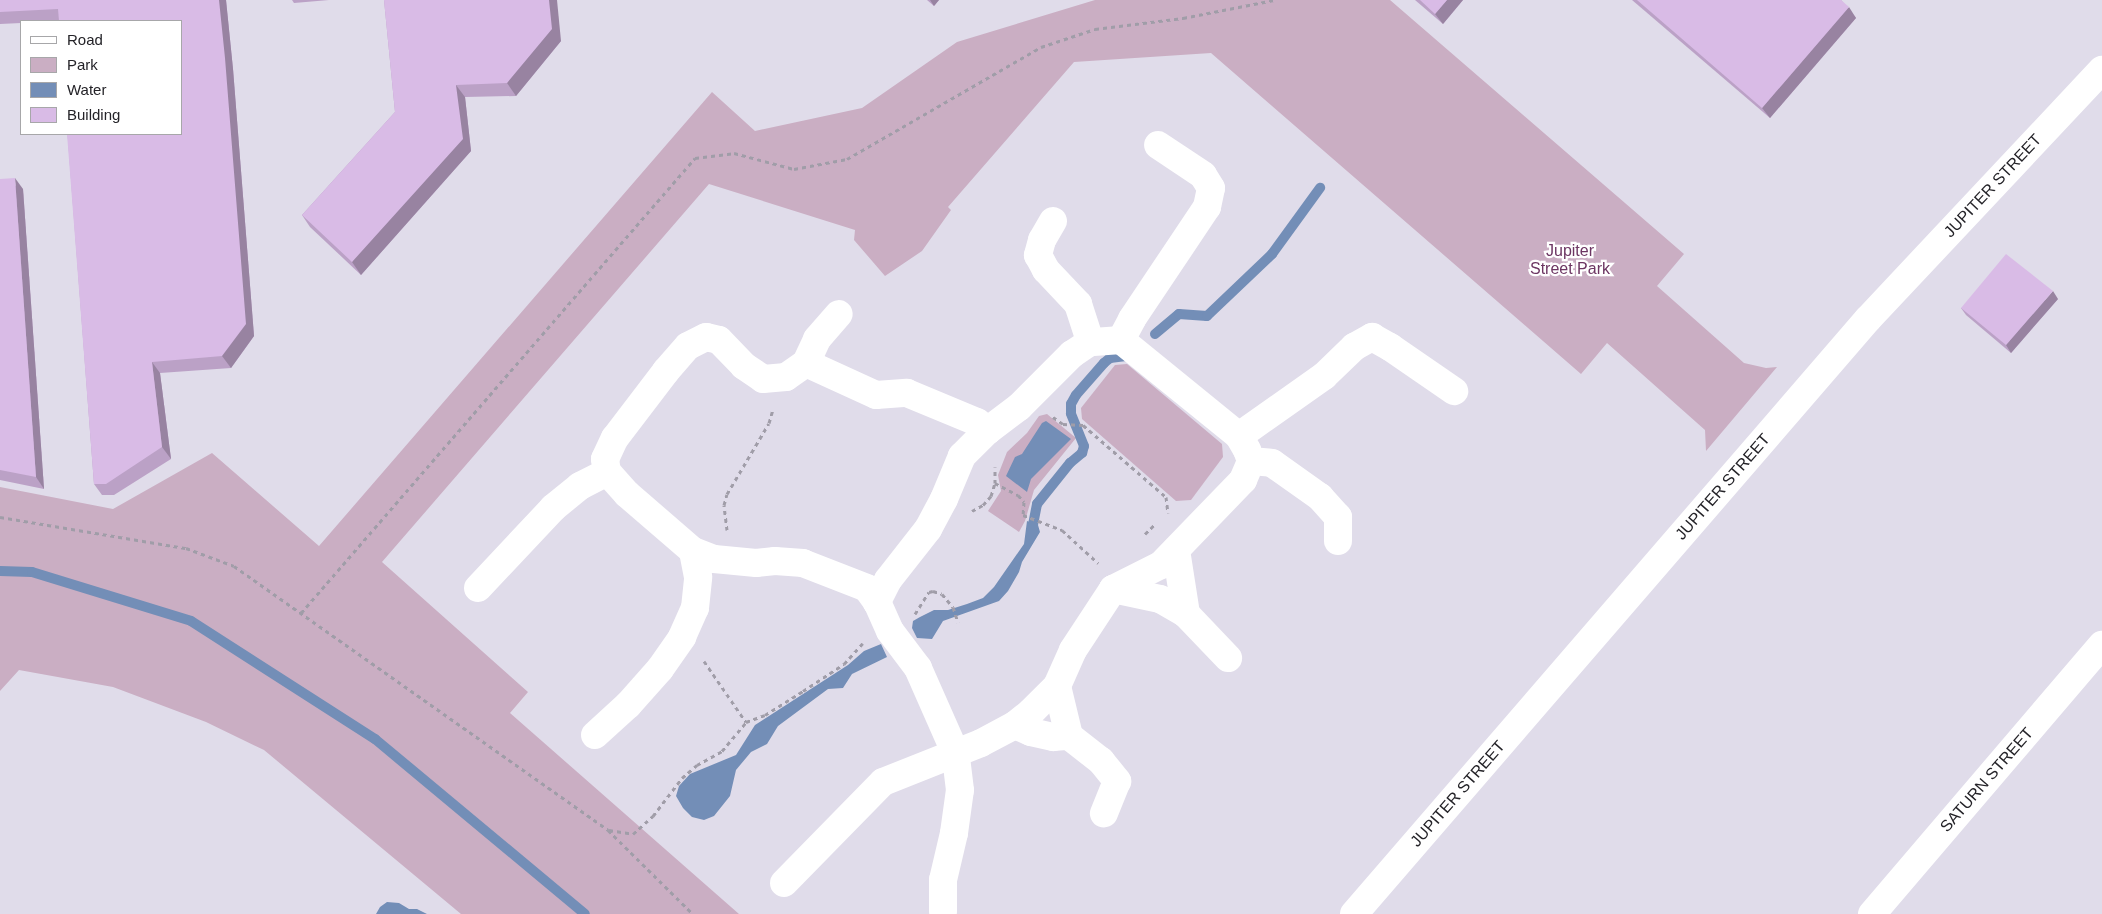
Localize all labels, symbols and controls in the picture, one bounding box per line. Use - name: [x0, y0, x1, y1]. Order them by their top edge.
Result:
- legend: [20, 20, 182, 135]
- text: Road: [67, 31, 103, 48]
- text: Park: [67, 56, 98, 73]
- text: Water: [67, 81, 106, 98]
- text: Building: [67, 106, 120, 123]
- street label: JUPITER STREET: [1940, 130, 2046, 242]
- park label: Jupiter Street Park: [1530, 241, 1610, 279]
- street label: JUPITER STREET: [1672, 430, 1774, 544]
- street label: SATURN STREET: [1936, 724, 2038, 836]
- street label: JUPITER STREET: [1407, 737, 1509, 851]

